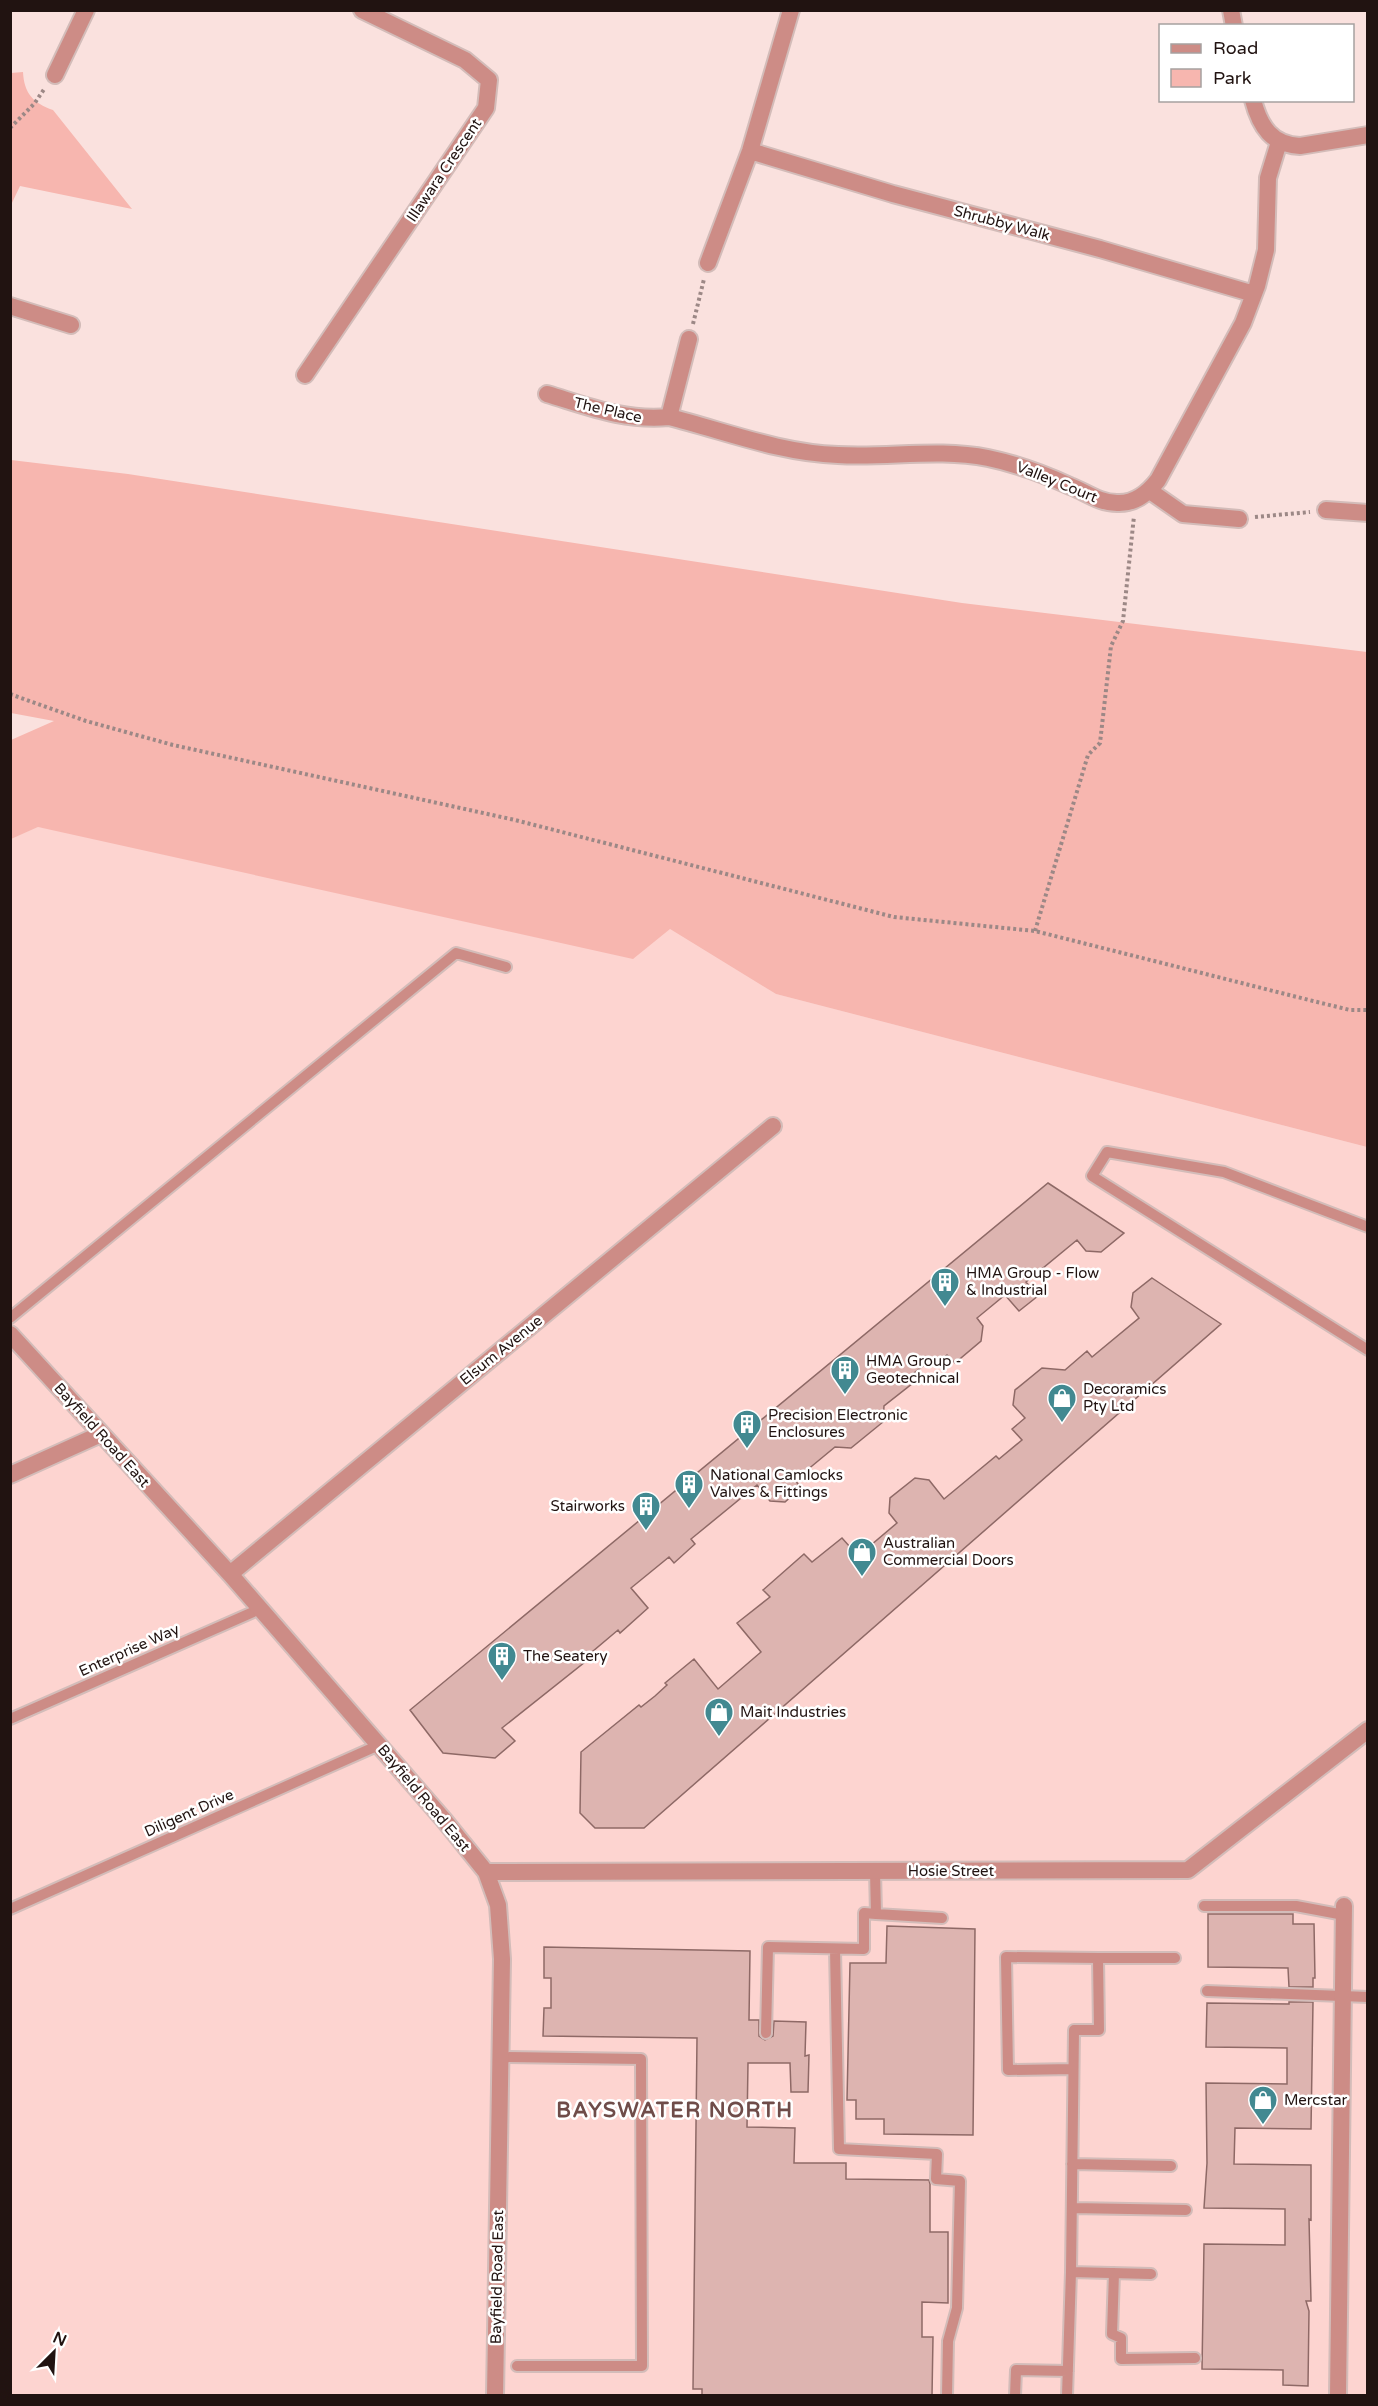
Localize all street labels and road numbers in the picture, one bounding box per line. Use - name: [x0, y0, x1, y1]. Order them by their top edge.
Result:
- street label: Illawara Crescent: [403, 115, 485, 225]
- street label: Shrubby Walk: [952, 202, 1052, 244]
- street label: The Place: [572, 393, 644, 427]
- street label: Valley Court: [1014, 458, 1100, 507]
- street label: Elsum Avenue: [456, 1311, 546, 1389]
- street label: Bayfield Road East: [50, 1379, 154, 1491]
- street label: Enterprise Way: [76, 1620, 182, 1680]
- street label: Bayfield Road East: [374, 1741, 474, 1855]
- street label: Diligent Drive: [142, 1785, 236, 1841]
- street label: Hosie Street: [908, 1862, 994, 1880]
- street label: Bayfield Road East: [487, 2209, 507, 2344]

